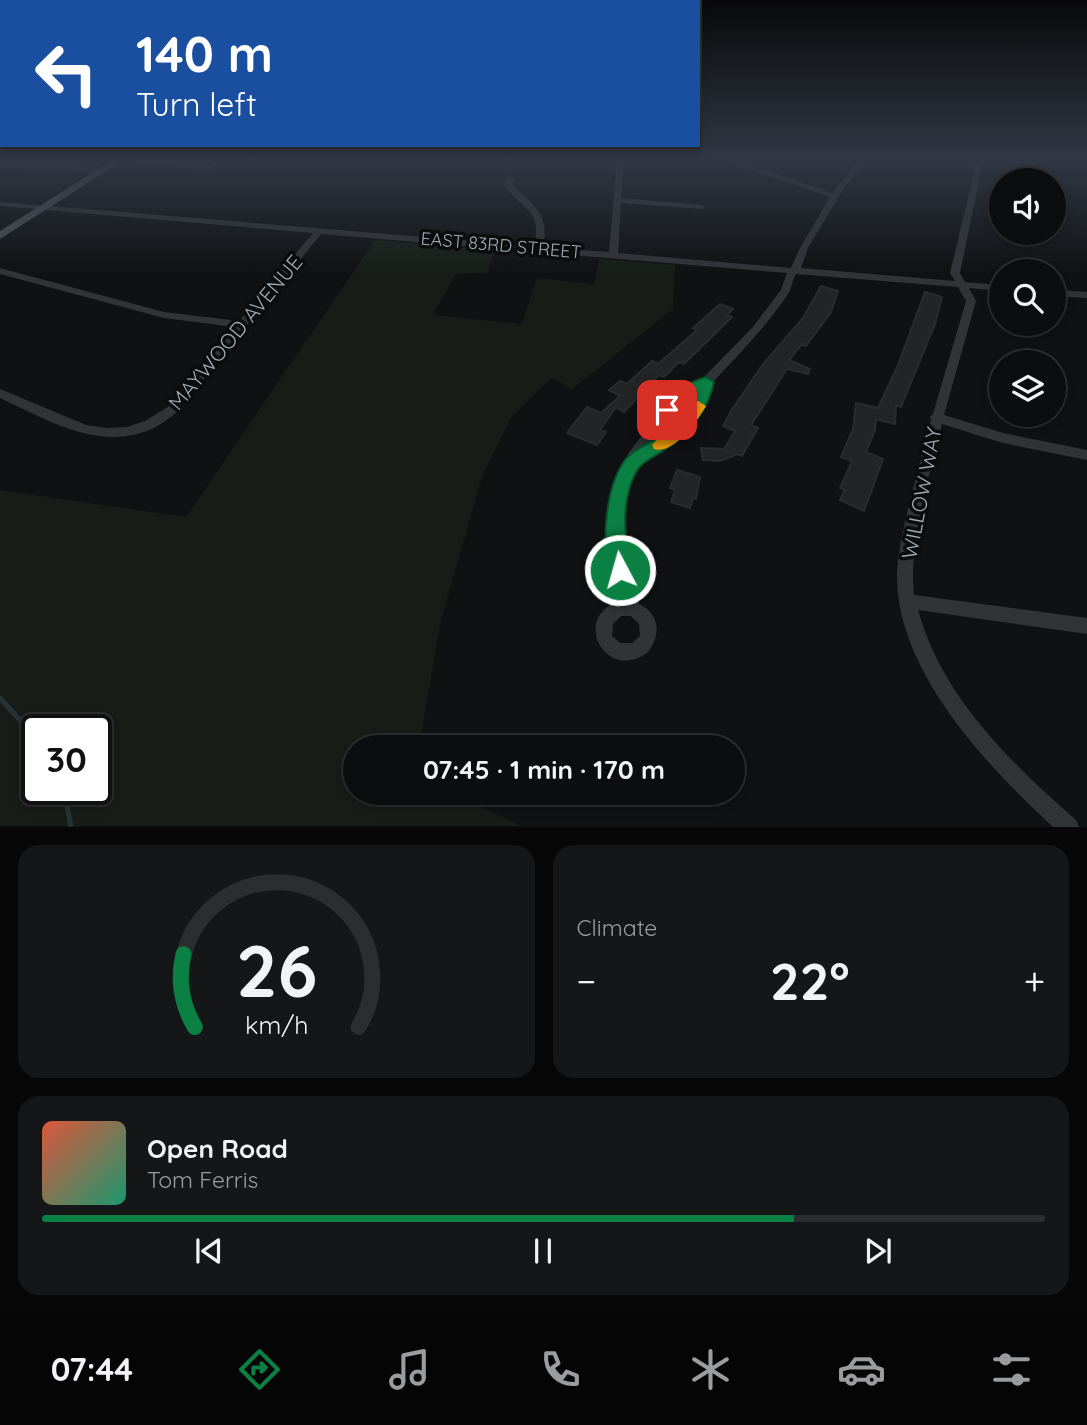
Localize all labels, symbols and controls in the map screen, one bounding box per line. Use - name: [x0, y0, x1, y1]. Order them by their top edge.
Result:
- text: 140 m: [136, 23, 273, 84]
- icon: left: [21, 28, 112, 119]
- text: Turn left: [136, 84, 257, 124]
- map controls: [989, 168, 1066, 427]
- button: sound: [989, 168, 1066, 245]
- street label: EAST 83RD STREET: [420, 227, 582, 263]
- street label: MAYWOOD AVENUE: [162, 249, 308, 415]
- button: search: [989, 259, 1066, 336]
- button: layers: [989, 350, 1066, 427]
- pin: [637, 380, 697, 440]
- icon: arrive: [648, 391, 686, 429]
- street label: WILLOW WAY: [895, 425, 947, 561]
- position arrow: [583, 533, 657, 607]
- speed limit sign: 30: [21, 714, 112, 805]
- text: 07:45 · 1 min · 170 m: [423, 753, 665, 786]
- text: Climate: [577, 913, 657, 942]
- text: 26: [235, 925, 317, 1016]
- text: 22°: [770, 948, 850, 1013]
- text: −: [577, 957, 596, 1005]
- text: +: [1024, 957, 1045, 1005]
- text: km/h: [245, 1009, 308, 1040]
- text: Open Road: [147, 1132, 288, 1165]
- text: Tom Ferris: [147, 1165, 258, 1194]
- icon: previous: [190, 1232, 228, 1270]
- icon: pause: [524, 1232, 562, 1270]
- icon: next: [859, 1232, 897, 1270]
- icon: directions: [235, 1345, 284, 1394]
- icon: music: [385, 1345, 434, 1394]
- icon: phone: [536, 1345, 585, 1394]
- icon: climate: [686, 1345, 735, 1394]
- icon: car: [837, 1345, 886, 1394]
- icon: filters: [987, 1345, 1036, 1394]
- text: 07:44: [51, 1349, 133, 1389]

